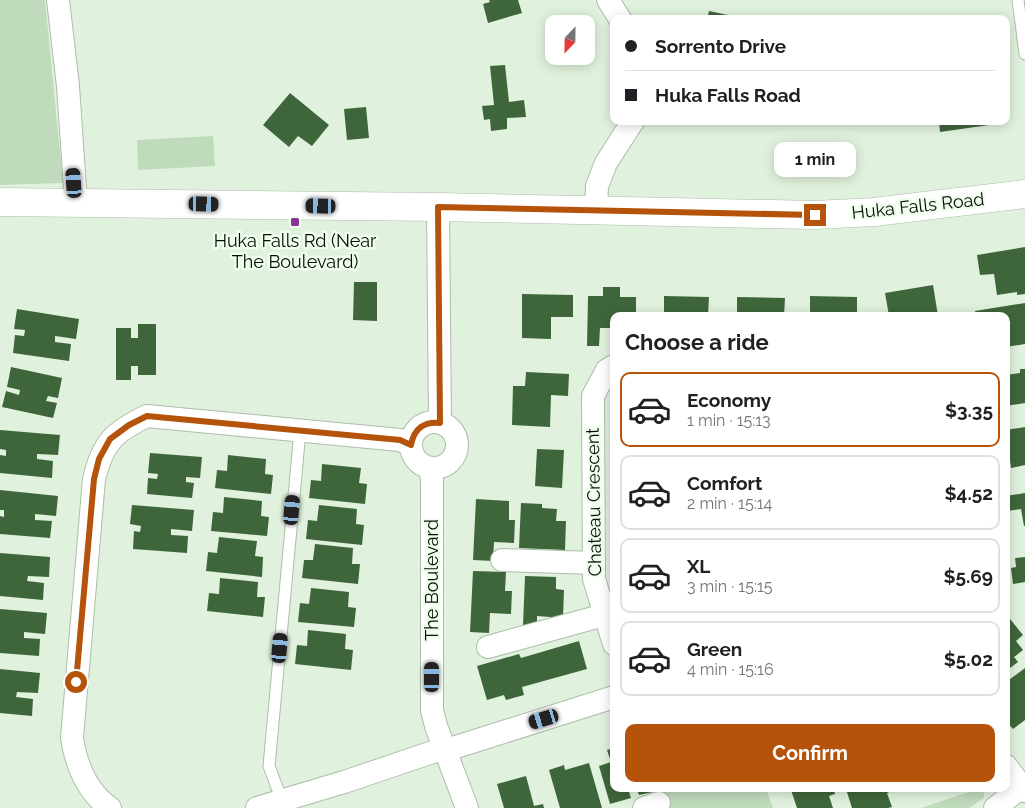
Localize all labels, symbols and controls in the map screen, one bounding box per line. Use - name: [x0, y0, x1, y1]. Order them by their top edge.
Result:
- north arrow: [545, 15, 595, 65]
- map controls: [545, 15, 595, 65]
- text: Sorrento Drive: [655, 35, 786, 57]
- text: Huka Falls Road: [655, 84, 801, 106]
- callout: 1 min: [774, 142, 856, 178]
- text: 1 min: [795, 150, 835, 169]
- car: [65, 168, 82, 198]
- street label: Huka Falls Road: [851, 188, 985, 223]
- car: [188, 196, 219, 212]
- car: [305, 198, 336, 214]
- route end: [804, 204, 826, 226]
- marker: Huka Falls Rd (Near The Boulevard): [289, 216, 301, 228]
- place label: Huka Falls Rd (Near The Boulevard): [214, 230, 377, 272]
- text: Choose a ride: [625, 329, 769, 355]
- icon: car: [627, 387, 672, 432]
- text: Economy: [687, 389, 771, 411]
- text: $3.35: [945, 399, 993, 421]
- text: 1 min · 15:13: [687, 411, 771, 430]
- street label: Chateau Crescent: [582, 428, 605, 576]
- icon: car: [627, 470, 672, 515]
- text: Comfort: [687, 472, 762, 494]
- text: $4.52: [945, 482, 993, 504]
- car: [283, 494, 300, 526]
- text: 2 min · 15:14: [687, 494, 772, 513]
- street label: The Boulevard: [421, 519, 442, 641]
- icon: car: [627, 553, 672, 598]
- text: XL: [687, 555, 710, 577]
- text: $5.69: [943, 565, 993, 587]
- text: 3 min · 15:15: [687, 577, 772, 596]
- car: [271, 632, 288, 664]
- icon: car: [627, 636, 672, 681]
- text: Green: [687, 638, 742, 660]
- text: $5.02: [944, 648, 993, 670]
- text: 4 min · 15:16: [687, 660, 774, 679]
- car: [424, 662, 439, 692]
- route start: [65, 671, 87, 693]
- car: [527, 707, 560, 731]
- button: Confirm: [625, 724, 995, 782]

